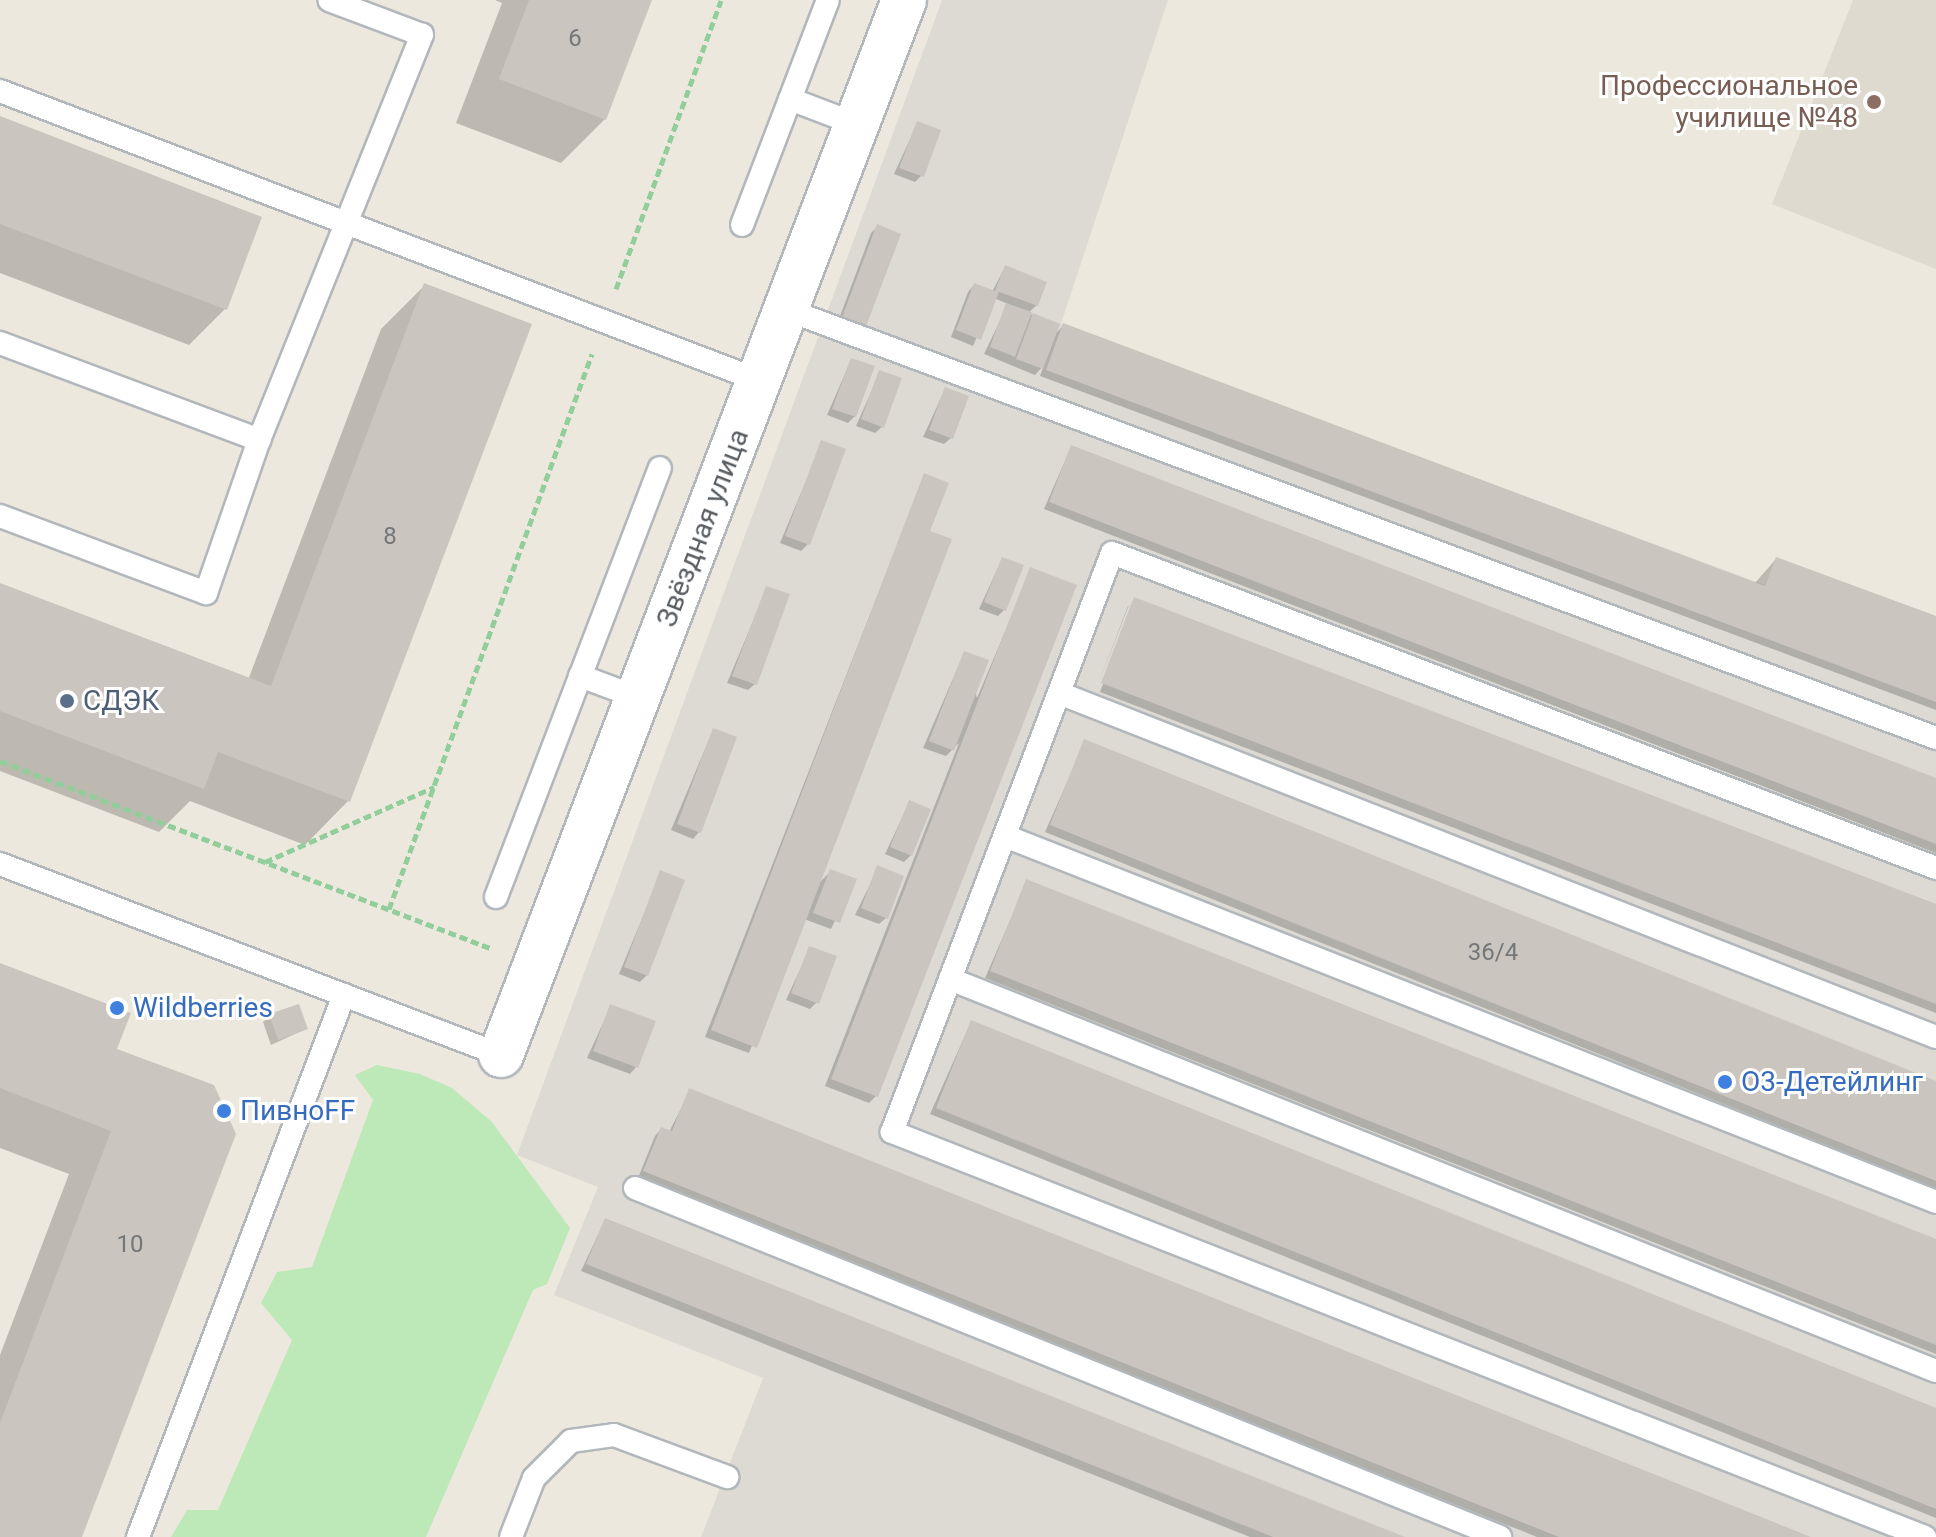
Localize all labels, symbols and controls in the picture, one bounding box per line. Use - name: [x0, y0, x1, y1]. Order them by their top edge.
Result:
- house number: 6: [568, 25, 582, 53]
- place label: Профессиональное училище №48: [1600, 69, 1858, 135]
- marker: Профессиональное училище №48: [1865, 93, 1883, 111]
- street label: Звёздная улица: [650, 424, 756, 632]
- house number: 8: [383, 523, 397, 551]
- place label: СДЭК: [83, 684, 159, 718]
- marker: СДЭК: [58, 692, 76, 710]
- house number: 36/4: [1468, 939, 1518, 967]
- place label: Wildberries: [133, 991, 273, 1025]
- marker: Wildberries: [108, 999, 126, 1017]
- place label: О3-Детейлинг: [1741, 1065, 1923, 1099]
- marker: О3-Детейлинг: [1716, 1073, 1734, 1091]
- place label: ПивноFF: [240, 1094, 355, 1128]
- marker: ПивноFF: [215, 1102, 233, 1120]
- house number: 10: [117, 1231, 143, 1259]

